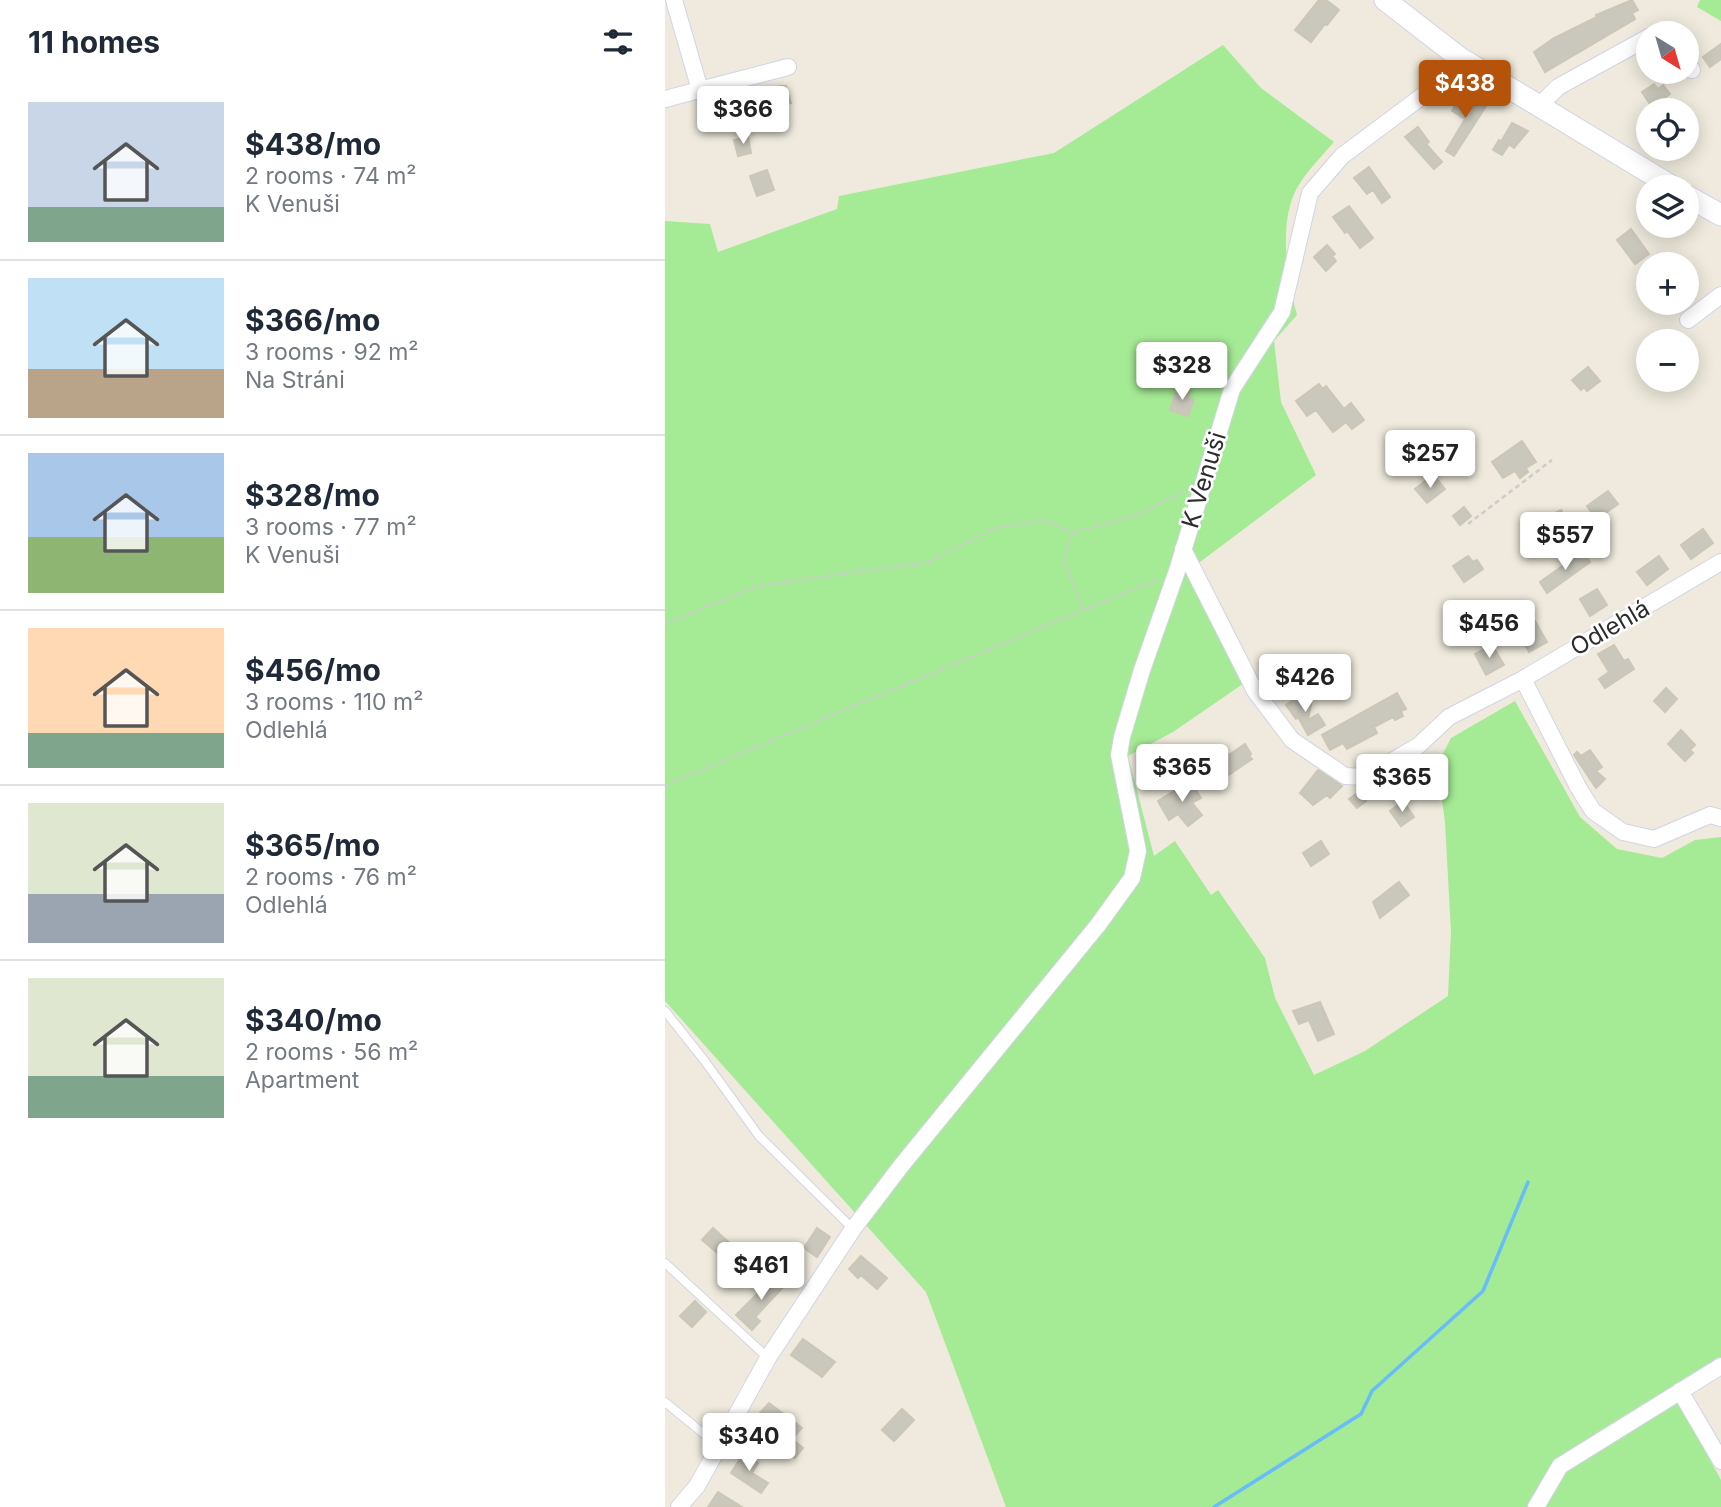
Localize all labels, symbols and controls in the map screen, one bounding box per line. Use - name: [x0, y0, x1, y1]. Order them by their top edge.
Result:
- north arrow: [1636, 21, 1699, 84]
- map controls: [1636, 21, 1699, 392]
- icon: filters: [599, 23, 637, 61]
- text: 11 homes: [28, 24, 160, 60]
- pin: $438: [1424, 60, 1506, 120]
- text: $438: [1435, 69, 1495, 97]
- pin: $366: [702, 86, 784, 146]
- text: $366: [713, 95, 773, 123]
- button: locate: [1636, 98, 1699, 161]
- text: $438/mo: [245, 126, 381, 162]
- icon: home: [84, 130, 168, 214]
- text: 2 rooms · 74 m²: [245, 162, 417, 190]
- button: layers: [1636, 175, 1699, 238]
- text: K Venuši: [245, 190, 340, 218]
- button: +: [1636, 252, 1699, 315]
- text: $366/mo: [245, 302, 380, 338]
- icon: home: [84, 306, 168, 390]
- button: −: [1636, 329, 1699, 392]
- text: 3 rooms · 92 m²: [245, 338, 418, 366]
- pin: $328: [1141, 342, 1223, 402]
- text: $328: [1152, 351, 1212, 379]
- text: Na Stráni: [245, 366, 345, 394]
- street label: K Venuši: [1175, 428, 1232, 531]
- pin: $257: [1389, 430, 1471, 490]
- text: $257: [1401, 439, 1459, 467]
- text: $328/mo: [245, 477, 380, 513]
- icon: home: [84, 481, 168, 565]
- pin: $557: [1524, 512, 1606, 572]
- text: 3 rooms · 77 m²: [245, 513, 417, 541]
- text: $557: [1536, 521, 1594, 549]
- text: K Venuši: [245, 541, 340, 569]
- street label: Odlehlá: [1565, 593, 1654, 662]
- pin: $456: [1448, 600, 1530, 660]
- text: $456: [1459, 609, 1519, 637]
- text: $456/mo: [245, 652, 381, 688]
- pin: $426: [1264, 654, 1346, 714]
- icon: home: [84, 656, 168, 740]
- text: $426: [1275, 663, 1335, 691]
- text: 3 rooms · 110 m²: [245, 688, 423, 716]
- text: Odlehlá: [245, 716, 328, 744]
- pin: $365: [1141, 744, 1223, 804]
- text: $365: [1152, 753, 1212, 781]
- pin: $365: [1361, 754, 1443, 814]
- text: $365: [1372, 763, 1432, 791]
- text: $365/mo: [245, 827, 380, 863]
- icon: home: [84, 831, 168, 915]
- text: 2 rooms · 76 m²: [245, 863, 417, 891]
- text: Odlehlá: [245, 891, 328, 919]
- text: $340/mo: [245, 1002, 382, 1038]
- icon: home: [84, 1006, 168, 1090]
- text: 2 rooms · 56 m²: [245, 1038, 418, 1066]
- text: Apartment: [245, 1066, 359, 1094]
- pin: $461: [720, 1242, 802, 1302]
- text: $461: [733, 1251, 789, 1279]
- pin: $340: [708, 1414, 790, 1473]
- text: $340: [719, 1422, 779, 1450]

